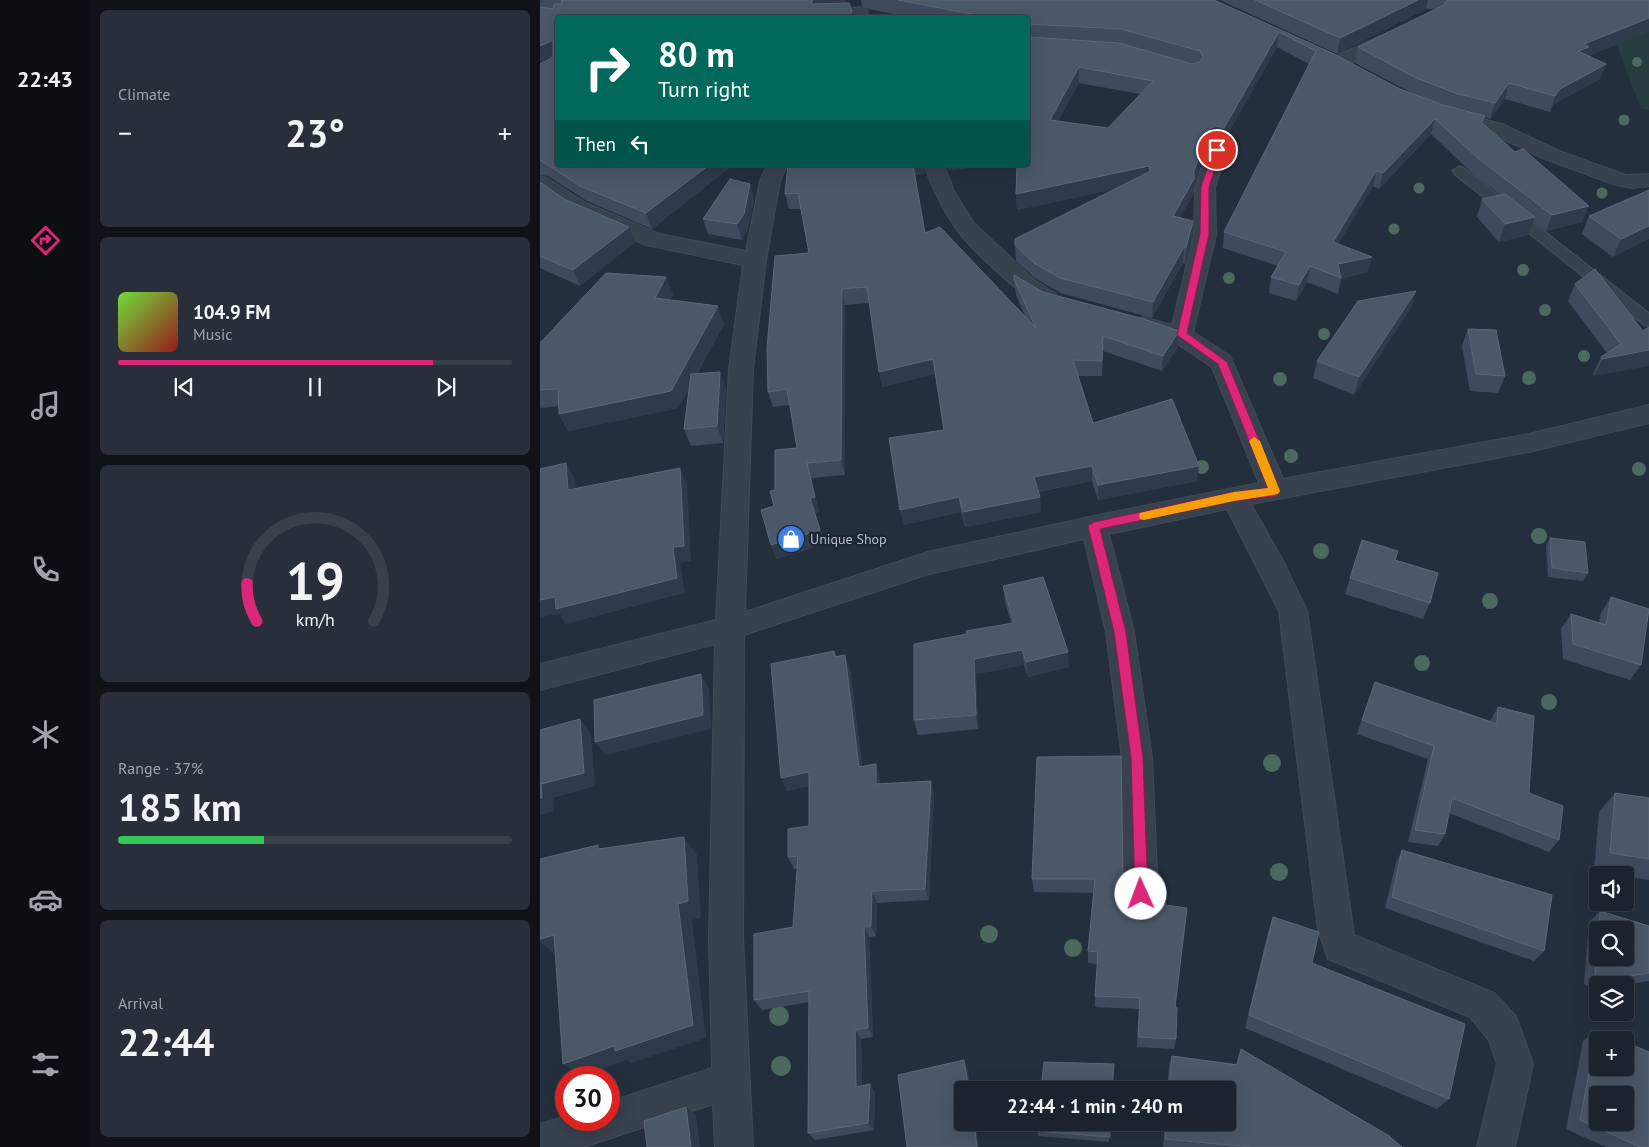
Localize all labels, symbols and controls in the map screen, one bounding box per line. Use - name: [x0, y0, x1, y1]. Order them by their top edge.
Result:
- text: 80 m: [658, 31, 735, 77]
- icon: right: [575, 35, 640, 100]
- text: 22:43: [17, 65, 73, 93]
- text: Turn right: [658, 75, 750, 103]
- text: Climate: [118, 84, 170, 104]
- text: 23°: [285, 108, 345, 157]
- text: −: [118, 114, 132, 151]
- text: +: [498, 114, 512, 151]
- pin: [1196, 129, 1238, 171]
- icon: left: [626, 130, 654, 158]
- text: Then: [575, 132, 616, 156]
- icon: arrive: [1203, 136, 1231, 164]
- icon: directions: [28, 223, 63, 258]
- text: 104.9 FM: [193, 300, 270, 324]
- text: Music: [193, 324, 233, 344]
- icon: previous: [170, 373, 198, 401]
- icon: pause: [301, 373, 329, 401]
- icon: next: [432, 373, 460, 401]
- icon: music: [28, 388, 63, 423]
- shop icon: Unique Shop: [776, 524, 806, 554]
- place label: Unique Shop: [810, 530, 887, 548]
- text: 19: [286, 547, 344, 614]
- icon: phone: [28, 552, 63, 587]
- text: km/h: [295, 608, 335, 631]
- icon: climate: [28, 717, 63, 752]
- text: Range · 37%: [118, 758, 203, 778]
- text: 185 km: [118, 782, 242, 831]
- map controls: [1589, 866, 1634, 1131]
- button: sound: [1589, 866, 1634, 911]
- position arrow: [1114, 867, 1166, 919]
- icon: car: [28, 882, 63, 917]
- button: search: [1589, 921, 1634, 966]
- button: layers: [1589, 976, 1634, 1021]
- text: Arrival: [118, 993, 163, 1013]
- text: 22:44: [118, 1017, 214, 1066]
- button: +: [1589, 1031, 1634, 1076]
- icon: filters: [28, 1047, 63, 1082]
- speed limit sign: 30: [555, 1066, 620, 1131]
- button: −: [1589, 1086, 1634, 1131]
- text: 22:44 · 1 min · 240 m: [1007, 1094, 1183, 1118]

